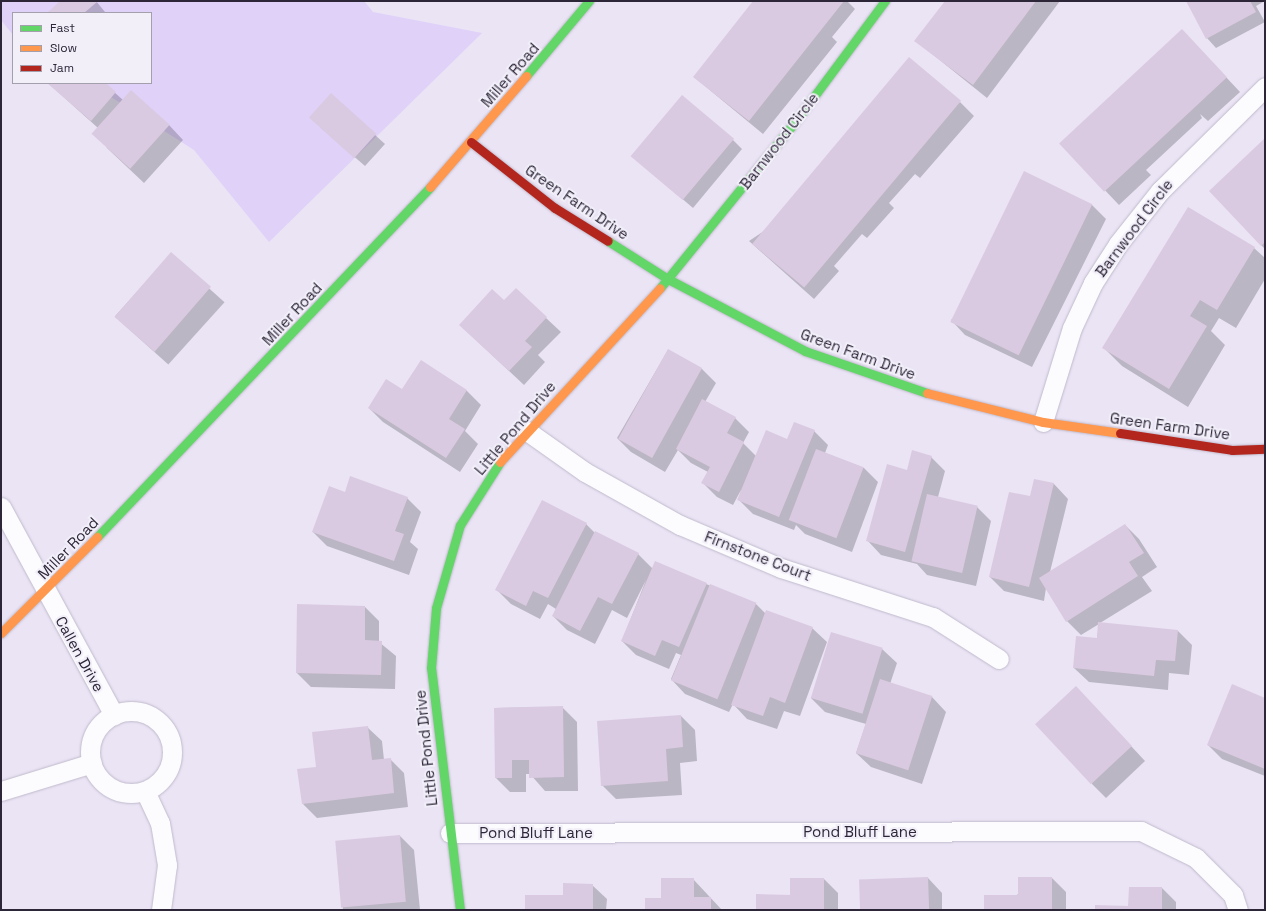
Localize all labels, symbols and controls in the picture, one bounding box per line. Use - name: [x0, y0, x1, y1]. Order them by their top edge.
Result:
- legend: [12, 12, 152, 84]
- text: Fast: [50, 20, 75, 36]
- street label: Miller Road: [477, 39, 543, 111]
- text: Slow: [50, 40, 77, 56]
- text: Jam: [50, 60, 74, 76]
- street label: Barnwood Circle: [736, 89, 822, 193]
- street label: Green Farm Drive: [522, 161, 632, 243]
- street label: Barnwood Circle: [1091, 176, 1177, 280]
- street label: Miller Road: [258, 279, 326, 349]
- street label: Green Farm Drive: [798, 325, 918, 383]
- street label: Little Pond Drive: [471, 378, 559, 478]
- street label: Green Farm Drive: [1109, 409, 1231, 443]
- street label: Miller Road: [34, 513, 102, 583]
- street label: Firnstone Court: [702, 527, 814, 585]
- street label: Callen Drive: [52, 613, 108, 695]
- street label: Little Pond Drive: [411, 689, 441, 807]
- street label: Pond Bluff Lane: [803, 823, 917, 841]
- street label: Pond Bluff Lane: [479, 824, 593, 842]

